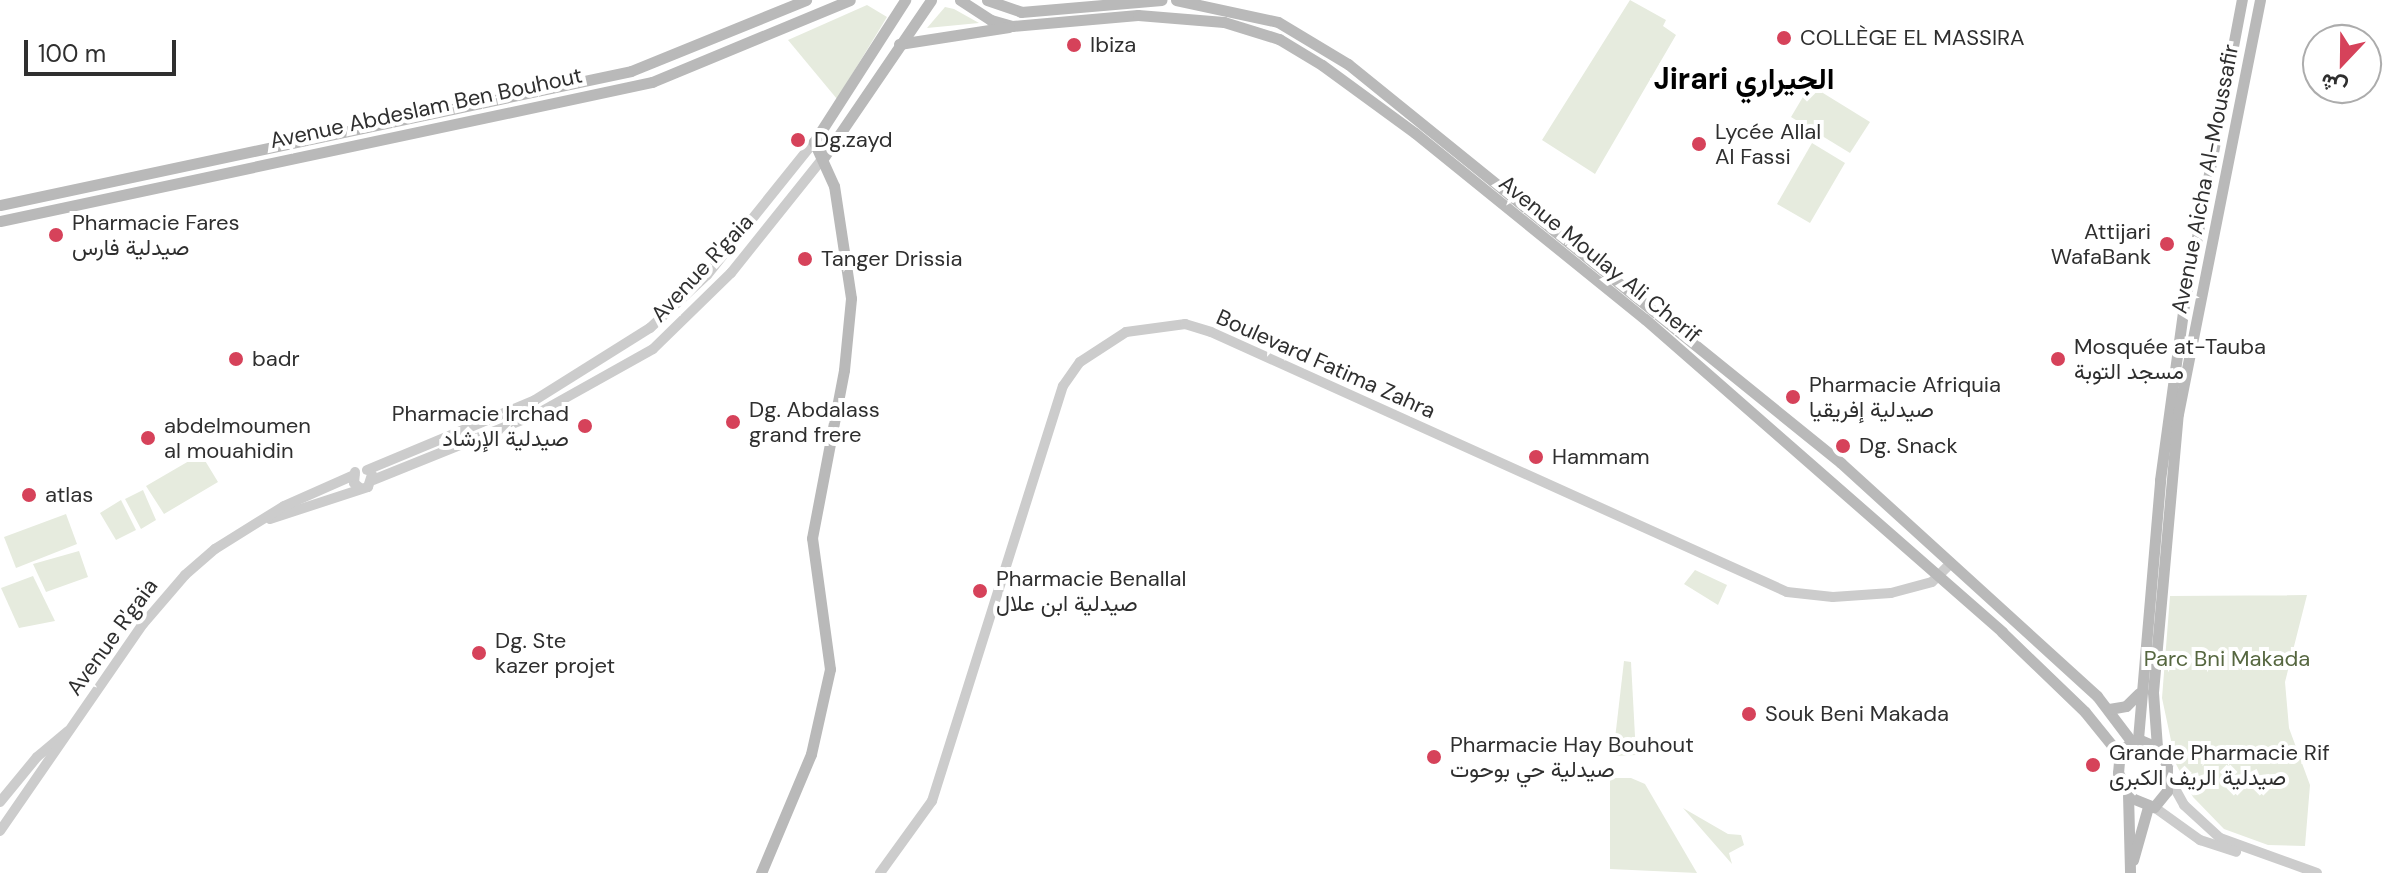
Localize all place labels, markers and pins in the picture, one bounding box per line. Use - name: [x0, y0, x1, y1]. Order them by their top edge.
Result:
- place label: COLLÈGE EL MASSIRA: [1800, 25, 2025, 51]
- marker: COLLÈGE EL MASSIRA: [1775, 29, 1793, 47]
- place label: Ibiza: [1090, 32, 1136, 58]
- marker: Ibiza: [1065, 36, 1083, 54]
- place label: Lycée Allal Al Fassi: [1715, 118, 1821, 170]
- place label: Dg.zayd: [814, 127, 892, 153]
- marker: Dg.zayd: [789, 131, 807, 149]
- marker: Lycée Allal Al Fassi: [1690, 135, 1708, 153]
- place label: Pharmacie Fares صيدلية فارس: [72, 209, 240, 260]
- place label: Attijari WafaBank: [2051, 218, 2151, 270]
- marker: Pharmacie Fares صيدلية فارس: [47, 226, 65, 244]
- marker: Attijari WafaBank: [2158, 235, 2176, 253]
- place label: Tanger Drissia: [821, 246, 963, 272]
- marker: Tanger Drissia: [796, 250, 814, 268]
- place label: Mosquée at-Tauba مسجد التوبة: [2074, 333, 2266, 384]
- place label: badr: [252, 346, 300, 372]
- marker: badr: [227, 350, 245, 368]
- marker: Mosquée at-Tauba مسجد التوبة: [2049, 350, 2067, 368]
- place label: Pharmacie Afriquia صيدلية إفريقيا: [1809, 371, 2001, 422]
- marker: Pharmacie Afriquia صيدلية إفريقيا: [1784, 388, 1802, 406]
- place label: Dg. Abdalass grand frere: [749, 396, 880, 448]
- place label: Pharmacie Irchad صيدلية الإرشاد: [392, 400, 569, 452]
- place label: abdelmoumen al mouahidin: [164, 412, 311, 464]
- marker: Dg. Abdalass grand frere: [724, 413, 742, 431]
- marker: Pharmacie Irchad صيدلية الإرشاد: [576, 417, 594, 435]
- marker: abdelmoumen al mouahidin: [139, 429, 157, 447]
- place label: Dg. Snack: [1859, 433, 1958, 459]
- marker: Dg. Snack: [1834, 437, 1852, 455]
- place label: Hammam: [1552, 444, 1650, 470]
- marker: Hammam: [1527, 448, 1545, 466]
- place label: atlas: [45, 482, 93, 508]
- marker: atlas: [20, 486, 38, 504]
- place label: Pharmacie Benallal صيدلية ابن علال: [996, 565, 1186, 616]
- marker: Pharmacie Benallal صيدلية ابن علال: [971, 582, 989, 600]
- place label: Dg. Ste kazer projet: [495, 627, 615, 678]
- marker: Dg. Ste kazer projet: [470, 644, 488, 662]
- place label: Souk Beni Makada: [1765, 701, 1949, 727]
- marker: Souk Beni Makada: [1740, 705, 1758, 723]
- place label: Pharmacie Hay Bouhout صيدلية حي بوحوت: [1450, 731, 1694, 782]
- place label: Grande Pharmacie Rif صيدلية الريف الكبرى: [2109, 739, 2330, 790]
- marker: Pharmacie Hay Bouhout صيدلية حي بوحوت: [1425, 748, 1443, 766]
- marker: Grande Pharmacie Rif صيدلية الريف الكبرى: [2084, 756, 2102, 774]

